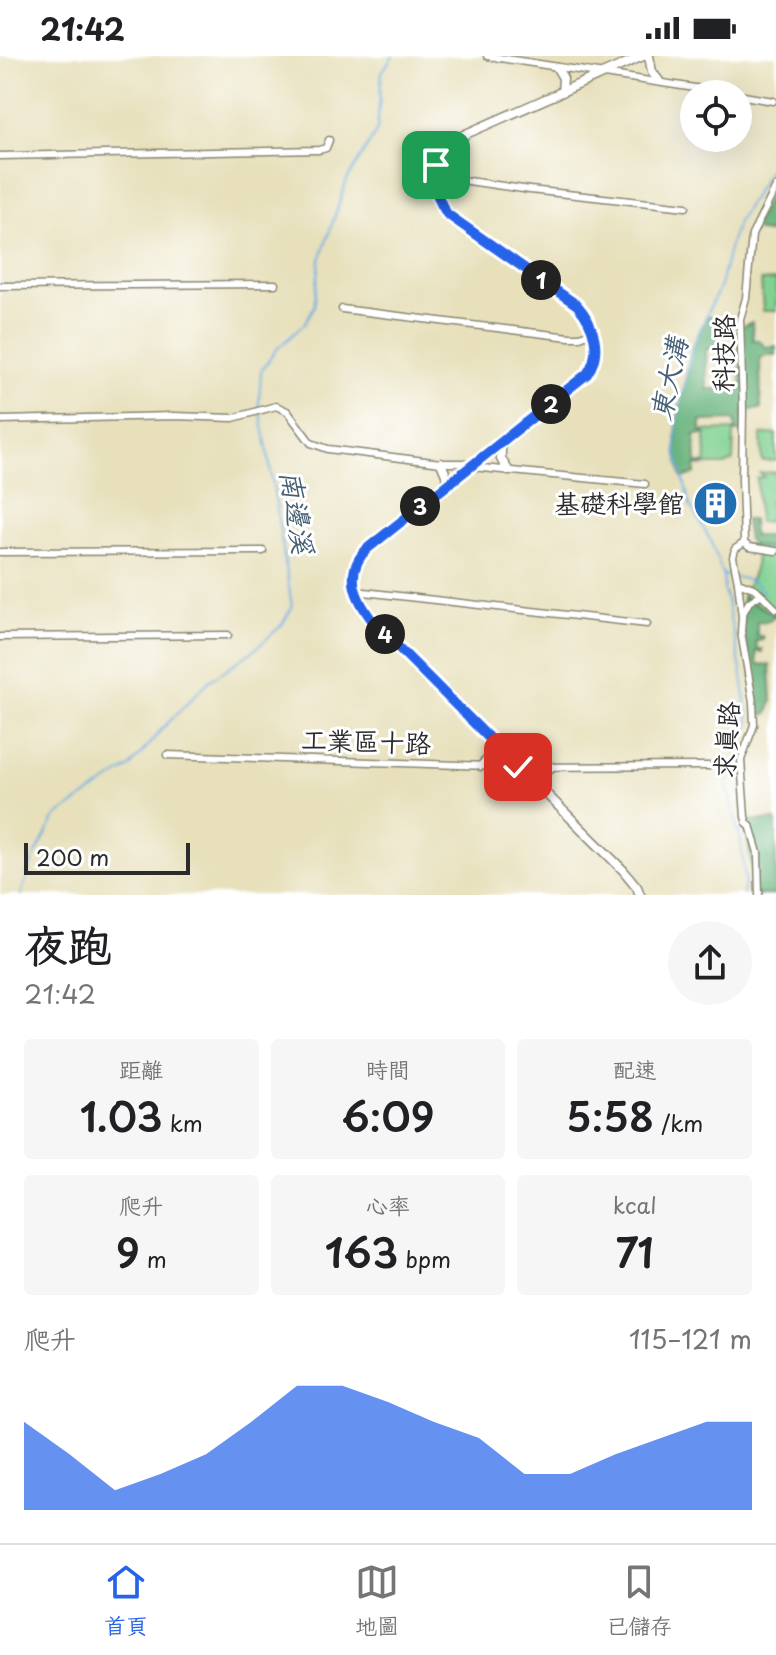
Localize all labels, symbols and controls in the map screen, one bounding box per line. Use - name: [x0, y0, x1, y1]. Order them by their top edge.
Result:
- text: 21:42: [40, 6, 125, 51]
- map controls: [680, 80, 752, 152]
- button: locate: [680, 80, 752, 152]
- pin: [402, 131, 470, 199]
- icon: arrive: [414, 143, 458, 187]
- pin: 1: [521, 260, 561, 300]
- text: 1: [536, 263, 546, 296]
- street label: 科技路: [702, 314, 743, 392]
- water label: 東大溝: [638, 331, 698, 424]
- pin: 2: [531, 384, 571, 424]
- text: 2: [543, 387, 559, 420]
- water label: 南邊溪: [271, 467, 327, 559]
- building icon: 基礎科學館: [691, 480, 739, 528]
- place label: 基礎科學館: [554, 483, 684, 522]
- pin: 3: [400, 486, 440, 526]
- text: 3: [413, 489, 427, 522]
- pin: 4: [365, 614, 405, 654]
- text: 4: [378, 617, 392, 650]
- street label: 求真路: [703, 700, 748, 780]
- street label: 工業區十路: [300, 719, 432, 762]
- pin: [484, 733, 552, 801]
- icon: check: [496, 745, 540, 789]
- scale bar: [24, 839, 190, 875]
- text: 200 m: [36, 840, 109, 873]
- text: 夜跑: [24, 911, 112, 977]
- button: share: [668, 921, 752, 1005]
- text: 21:42: [24, 974, 96, 1013]
- text: 距離: [119, 1052, 163, 1085]
- text: 時間: [366, 1052, 410, 1085]
- text: 配速: [613, 1052, 657, 1085]
- text: 1.03: [80, 1085, 163, 1146]
- text: 6:09: [341, 1085, 434, 1146]
- text: 5:58: [566, 1085, 654, 1146]
- text: km: [163, 1106, 203, 1139]
- text: /km: [654, 1106, 703, 1139]
- text: 爬升: [119, 1188, 163, 1221]
- text: 心率: [366, 1188, 410, 1221]
- text: kcal: [613, 1188, 657, 1221]
- text: 9: [116, 1221, 140, 1282]
- text: 163: [325, 1221, 398, 1282]
- text: 71: [615, 1221, 654, 1282]
- text: m: [140, 1242, 167, 1275]
- text: bpm: [398, 1242, 451, 1275]
- text: 爬升: [24, 1319, 76, 1358]
- text: 115–121 m: [629, 1319, 752, 1358]
- tab: 首頁: [104, 1560, 148, 1641]
- tab: 地圖: [355, 1560, 399, 1641]
- tab: 已儲存: [606, 1560, 672, 1641]

